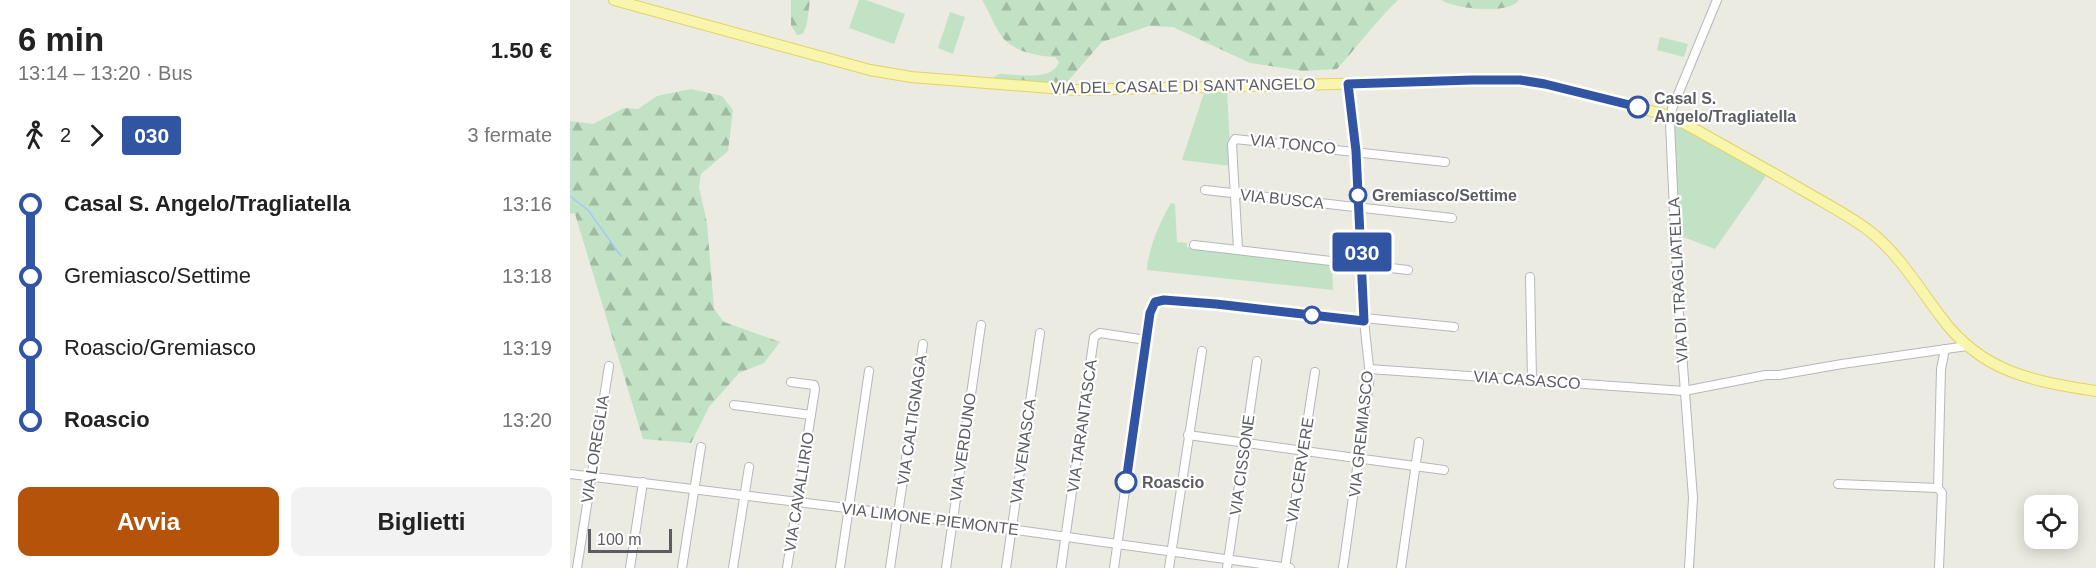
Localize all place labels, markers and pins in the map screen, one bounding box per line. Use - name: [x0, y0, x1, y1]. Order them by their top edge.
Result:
- place label: Casal S. Angelo/Tragliatella: [1654, 90, 1796, 125]
- marker: Casal S. Angelo/Tragliatella: [1627, 96, 1649, 118]
- marker: Gremiasco/Settime: [1349, 186, 1367, 204]
- place label: Gremiasco/Settime: [1372, 187, 1517, 204]
- unlabelled marker: [1303, 306, 1321, 324]
- marker: Roascio: [1115, 471, 1137, 493]
- place label: Roascio: [1142, 474, 1204, 491]

